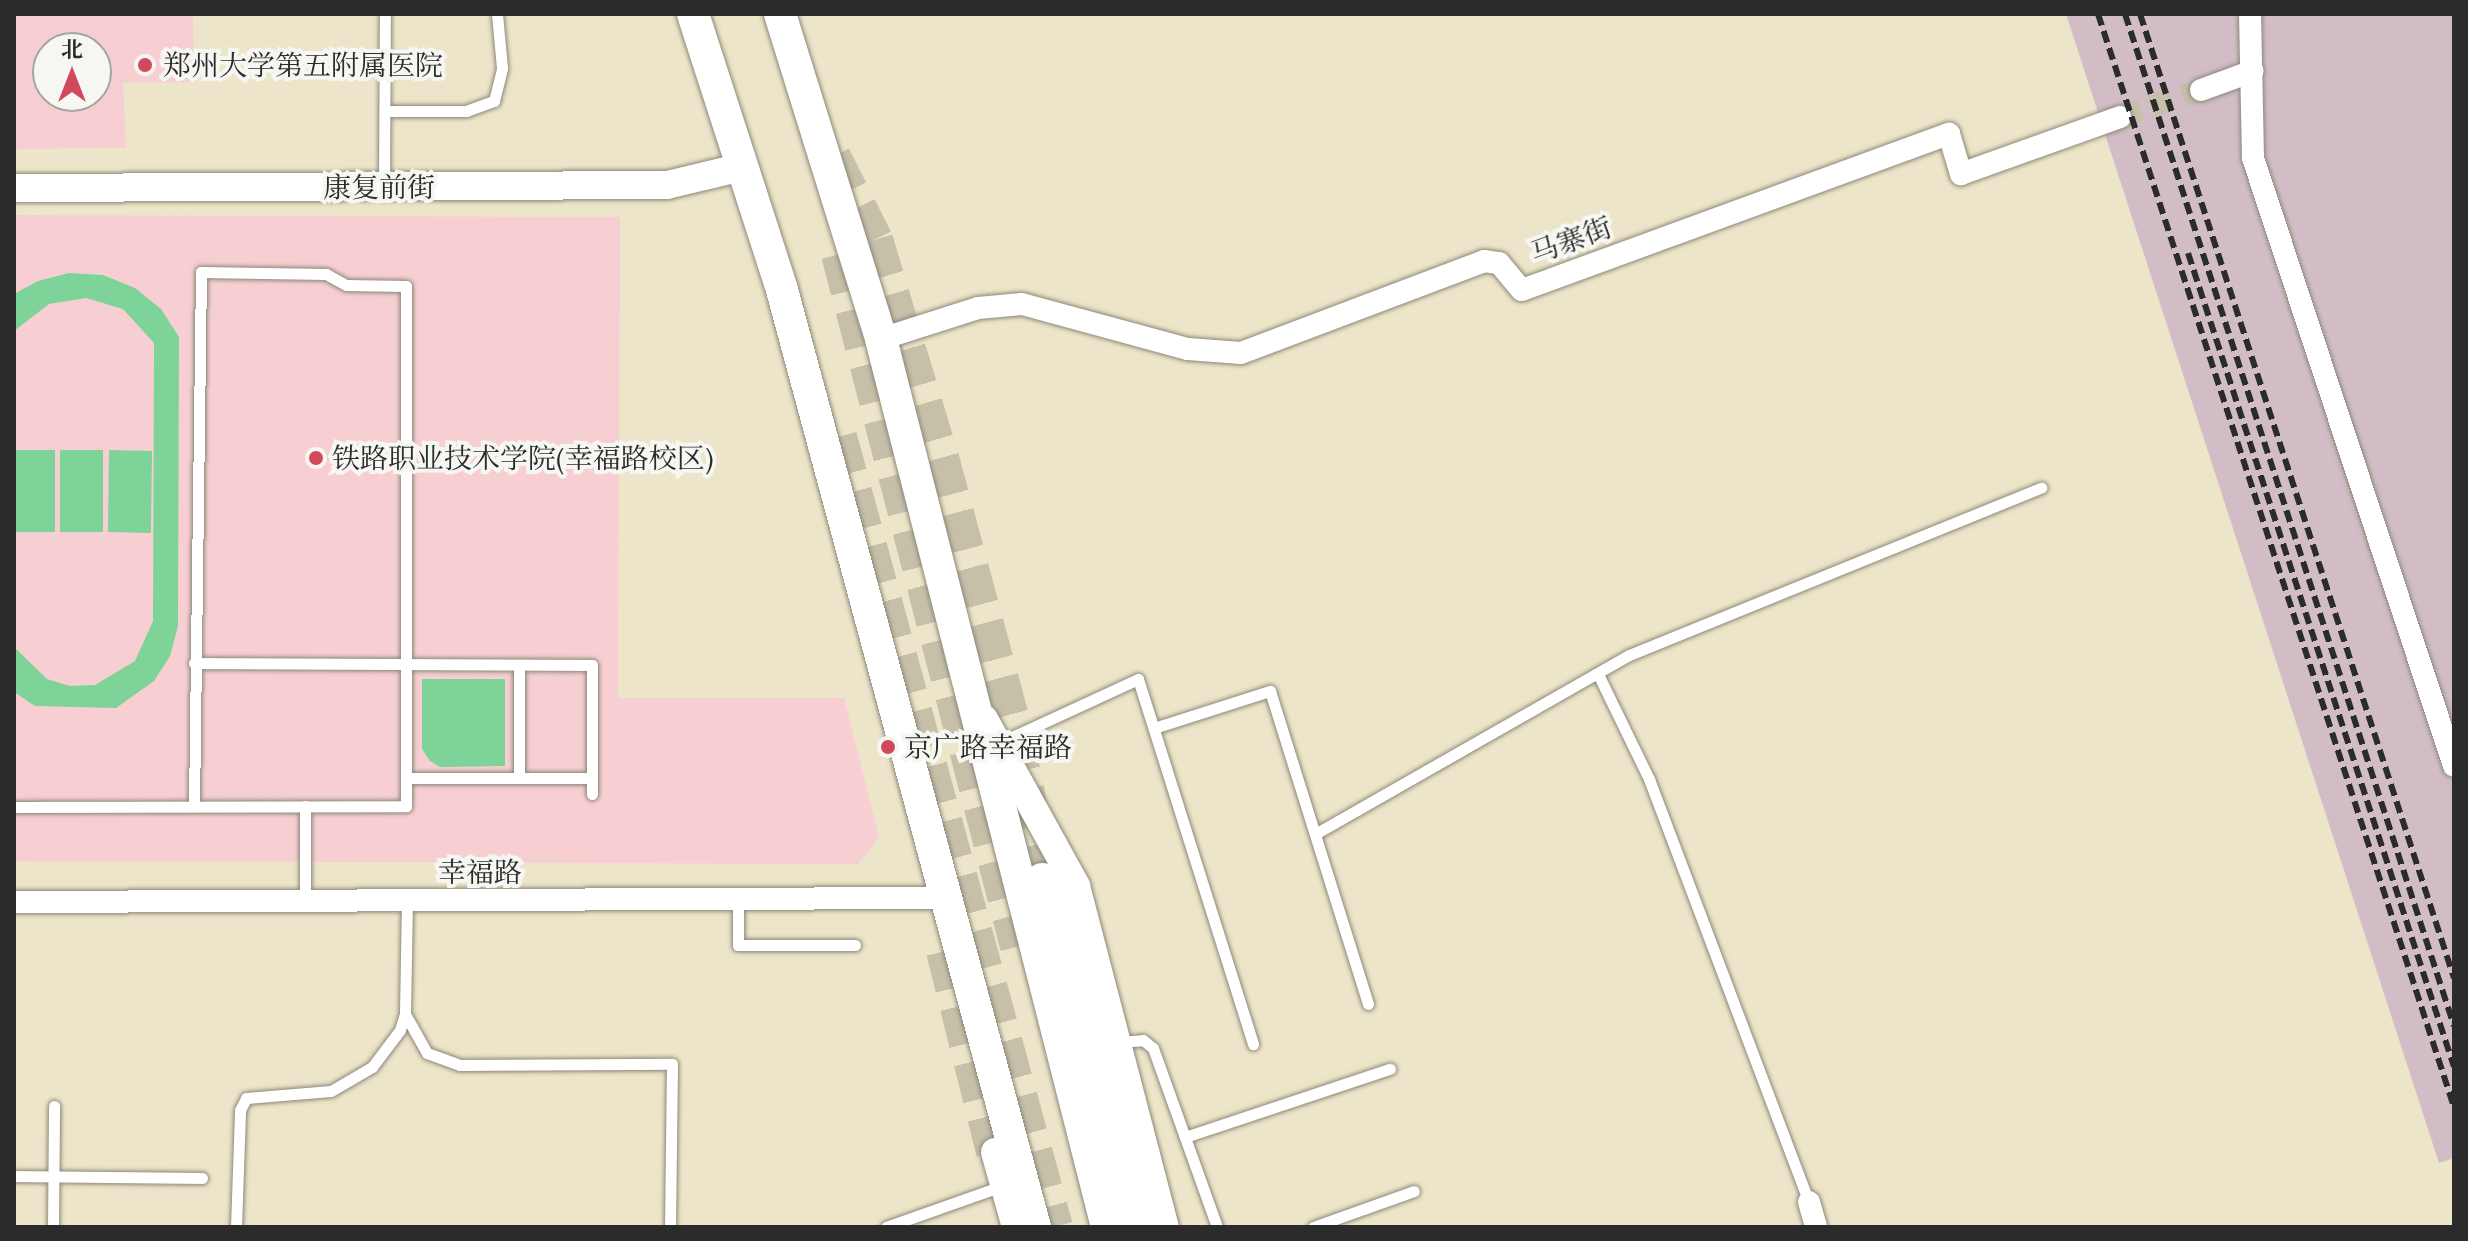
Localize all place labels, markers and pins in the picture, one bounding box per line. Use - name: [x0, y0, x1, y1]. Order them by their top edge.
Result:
- place label: 郑州大学第五附属医院: [163, 48, 443, 82]
- marker: 郑州大学第五附属医院: [134, 54, 156, 76]
- place label: 铁路职业技术学院(幸福路校区): [332, 441, 714, 475]
- marker: 铁路职业技术学院(幸福路校区): [307, 449, 325, 467]
- place label: 京广路幸福路: [904, 730, 1072, 764]
- marker: 京广路幸福路: [879, 738, 897, 756]

